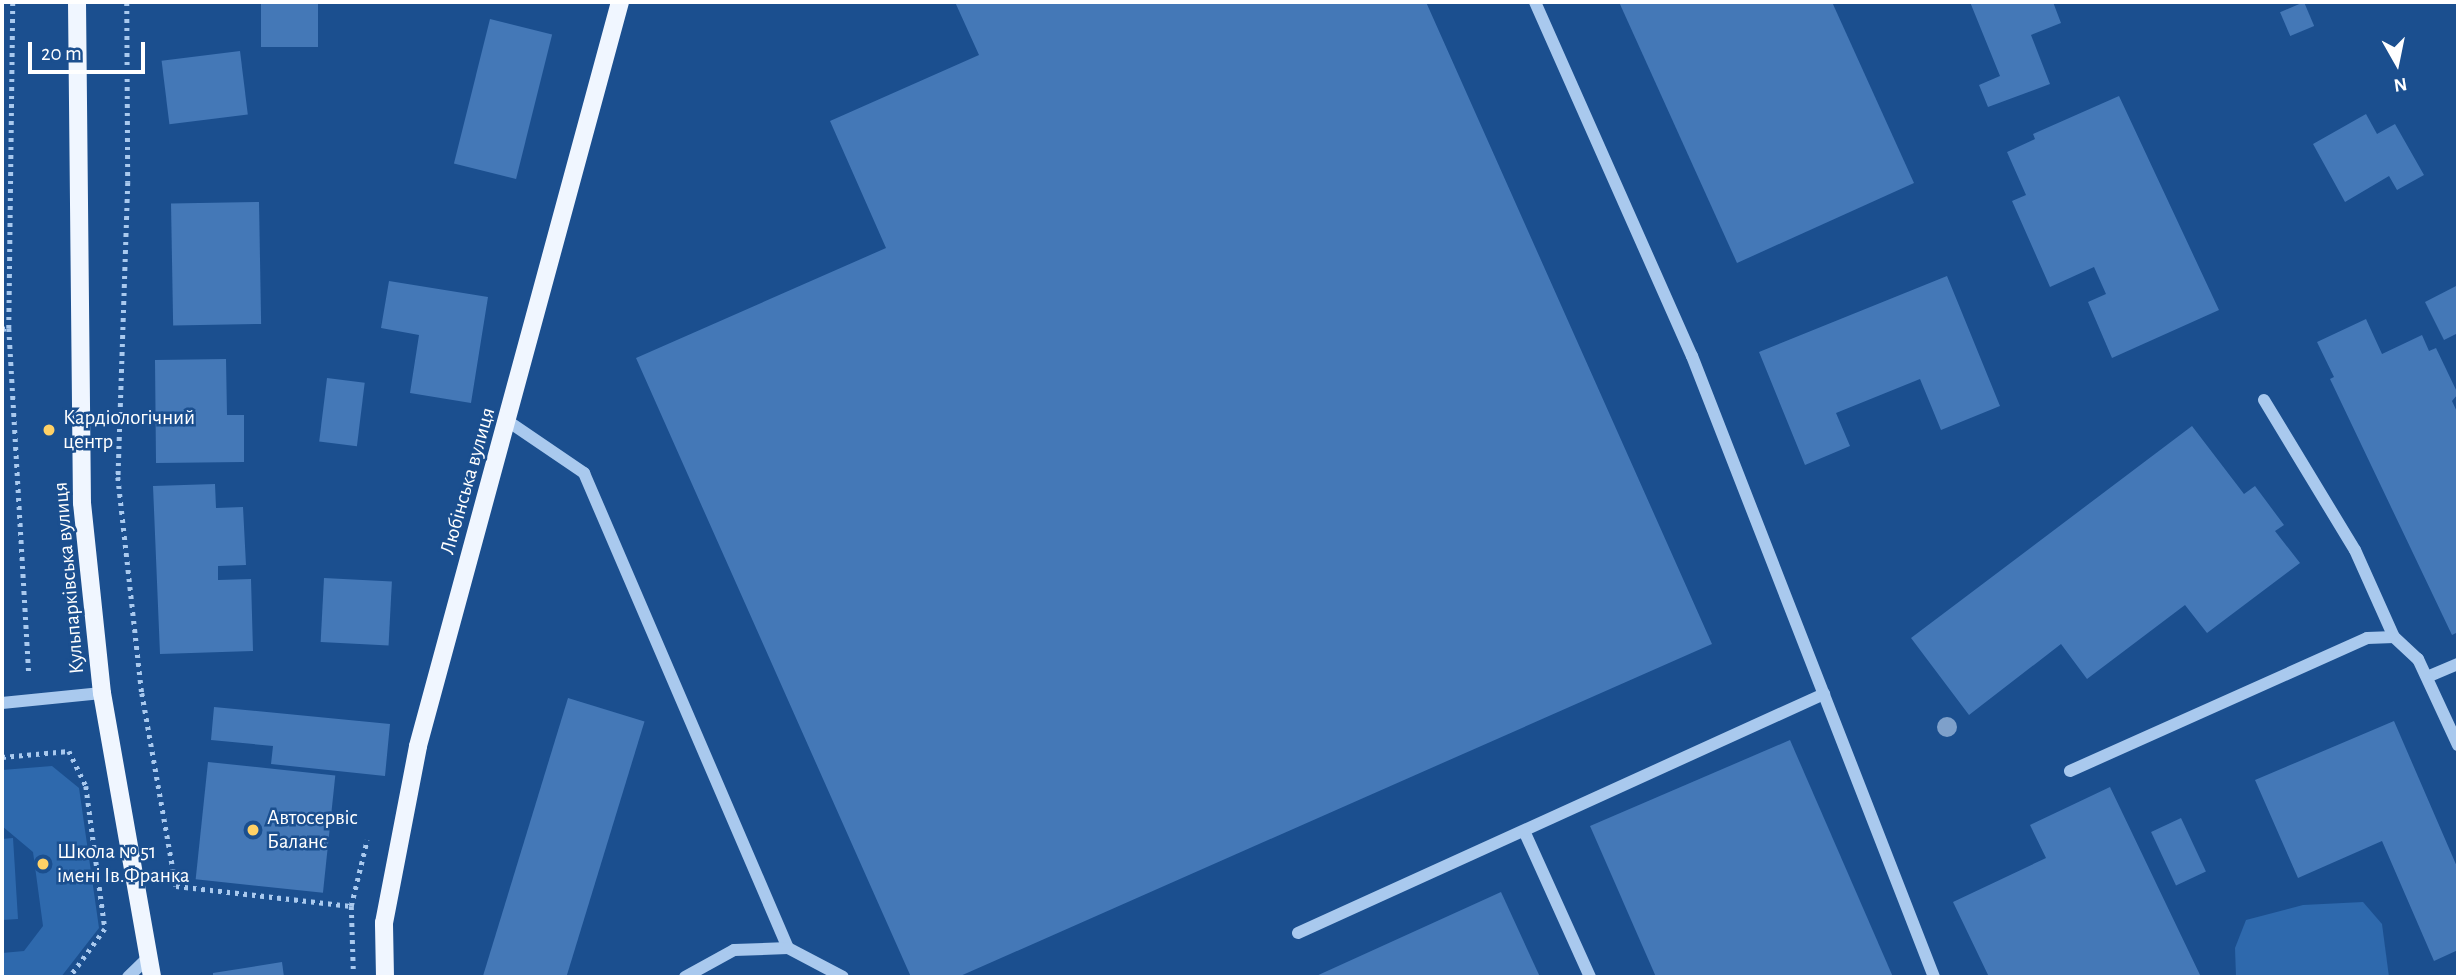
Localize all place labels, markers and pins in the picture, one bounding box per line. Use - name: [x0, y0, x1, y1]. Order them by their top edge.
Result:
- place label: Кардіологічний центр: [63, 405, 195, 455]
- marker: Кардіологічний центр: [41, 422, 57, 438]
- place label: Автосервіс Баланс: [267, 805, 358, 855]
- marker: Автосервіс Баланс: [245, 822, 261, 838]
- place label: Школа № 51 імені Ів.Франка: [57, 839, 190, 889]
- marker: Школа № 51 імені Ів.Франка: [35, 856, 51, 872]

